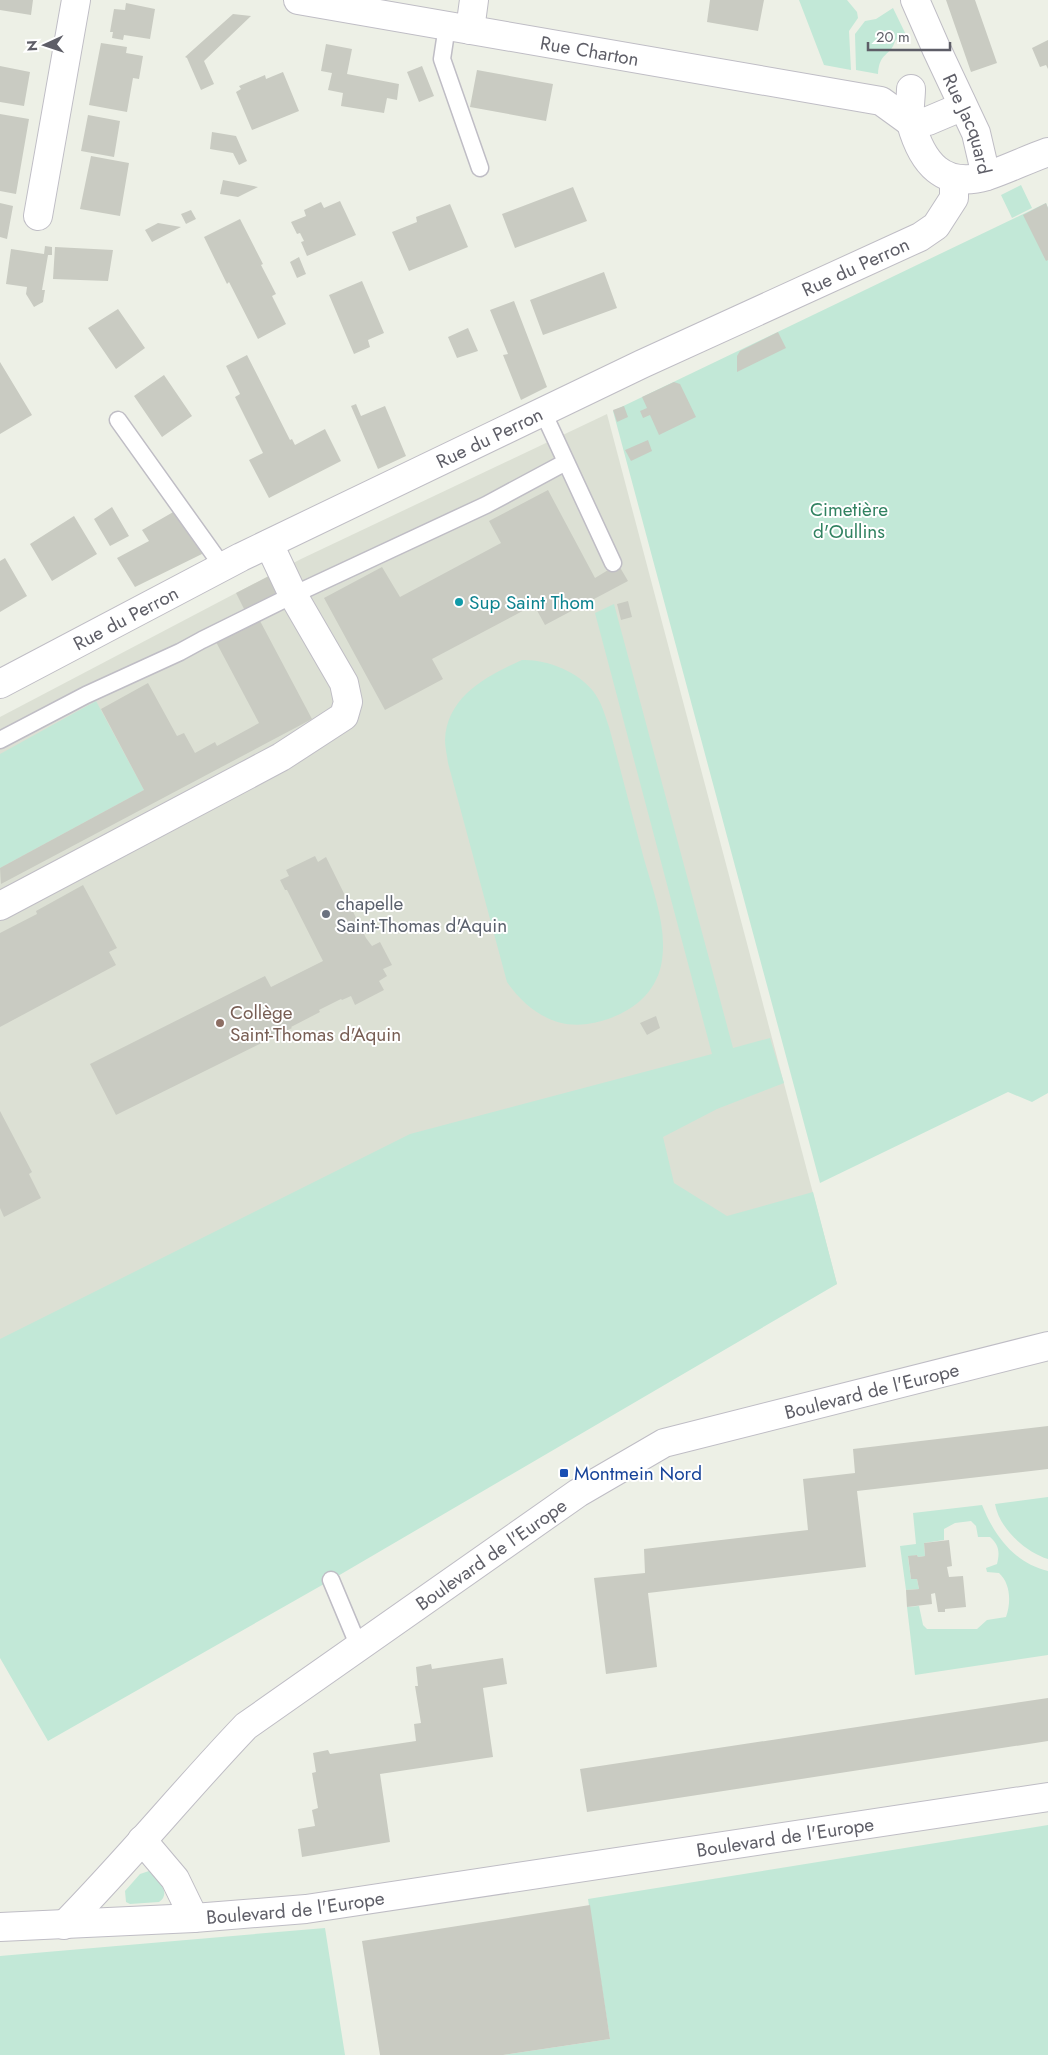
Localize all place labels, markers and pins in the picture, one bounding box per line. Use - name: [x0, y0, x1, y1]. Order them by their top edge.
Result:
- place label: Sup Saint Thom: [469, 589, 595, 616]
- marker: Sup Saint Thom: [453, 596, 465, 608]
- place label: chapelle Saint-Thomas d'Aquin: [336, 890, 507, 939]
- marker: chapelle Saint-Thomas d'Aquin: [320, 908, 332, 920]
- place label: Collège Saint-Thomas d'Aquin: [230, 999, 401, 1048]
- marker: Collège Saint-Thomas d'Aquin: [214, 1017, 226, 1029]
- place label: Montmein Nord: [574, 1460, 702, 1487]
- marker: Montmein Nord: [558, 1467, 570, 1479]

